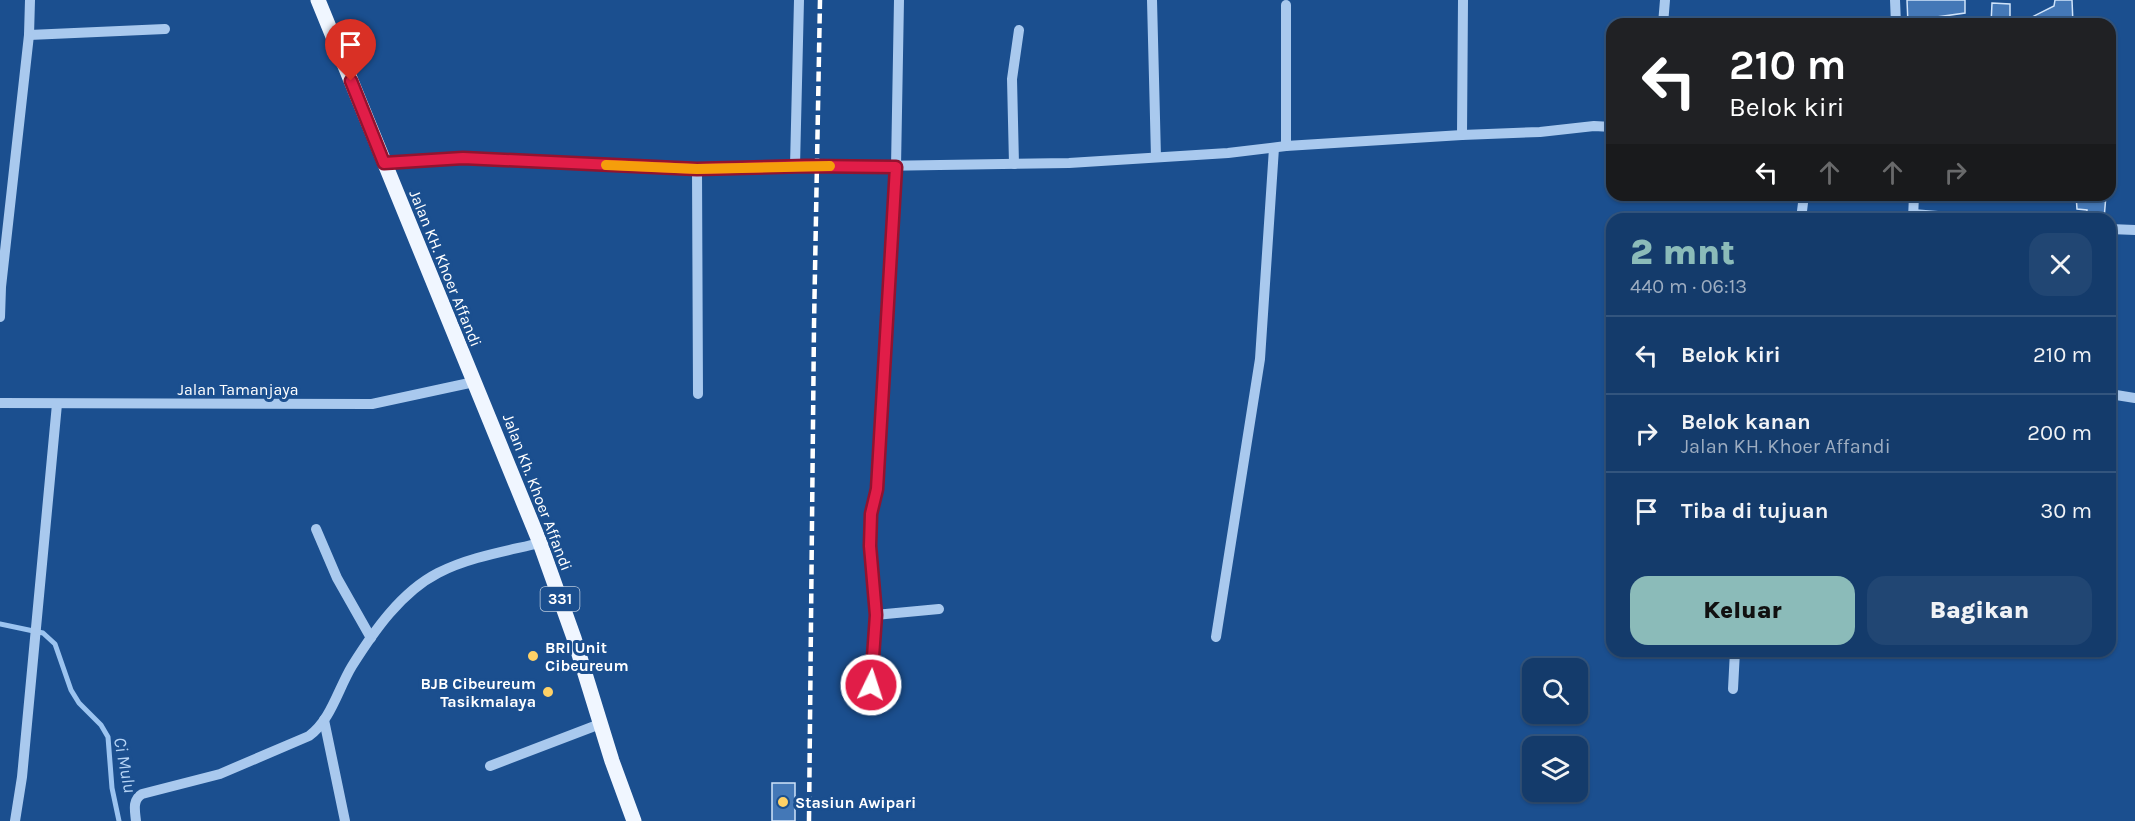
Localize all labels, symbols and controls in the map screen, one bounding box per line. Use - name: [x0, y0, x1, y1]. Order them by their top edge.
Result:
- pin: [325, 19, 376, 81]
- icon: arrive: [334, 28, 367, 61]
- text: 210 m: [1729, 40, 1846, 90]
- icon: left: [1630, 42, 1708, 120]
- text: Belok kiri: [1729, 91, 1845, 123]
- icon: left: [1750, 156, 1783, 189]
- icon: ahead: [1813, 156, 1846, 189]
- icon: ahead: [1876, 156, 1909, 189]
- icon: right: [1939, 156, 1972, 189]
- street label: Jalan KH. Khoer Affandi: [405, 187, 486, 349]
- text: 2 mnt: [1630, 231, 1735, 273]
- button: close: [2029, 233, 2092, 296]
- text: 440 m · 06:13: [1630, 275, 1747, 298]
- icon: left: [1630, 339, 1663, 372]
- text: Belok kiri: [1681, 342, 1781, 368]
- text: 210 m: [2033, 342, 2092, 368]
- street label: Jalan Tamanjaya: [178, 380, 298, 399]
- text: Belok kanan: [1681, 409, 1811, 435]
- street label: Jalan Kh. Khoer Affandi: [499, 411, 576, 573]
- icon: right: [1630, 417, 1663, 450]
- text: 200 m: [2027, 420, 2092, 446]
- text: Jalan KH. Khoer Affandi: [1681, 435, 1891, 458]
- icon: arrive: [1630, 495, 1663, 528]
- text: Tiba di tujuan: [1681, 498, 1828, 524]
- text: 30 m: [2040, 498, 2092, 524]
- button: Keluar: [1630, 576, 1855, 645]
- button: Bagikan: [1867, 576, 2092, 645]
- road number: 331: [540, 587, 580, 611]
- place label: BRI Unit Cibeureum: [545, 638, 629, 675]
- marker: BRI Unit Cibeureum: [526, 649, 540, 663]
- position arrow: [839, 653, 903, 717]
- map controls: [1522, 658, 1588, 802]
- button: search: [1522, 658, 1588, 724]
- place label: BJB Cibeureum Tasikmalaya: [420, 674, 536, 711]
- marker: BJB Cibeureum Tasikmalaya: [541, 685, 555, 699]
- water label: Ci Mulu: [109, 735, 141, 795]
- button: layers: [1522, 736, 1588, 802]
- place label: Stasiun Awipari: [795, 793, 916, 812]
- marker: Stasiun Awipari: [776, 795, 790, 809]

